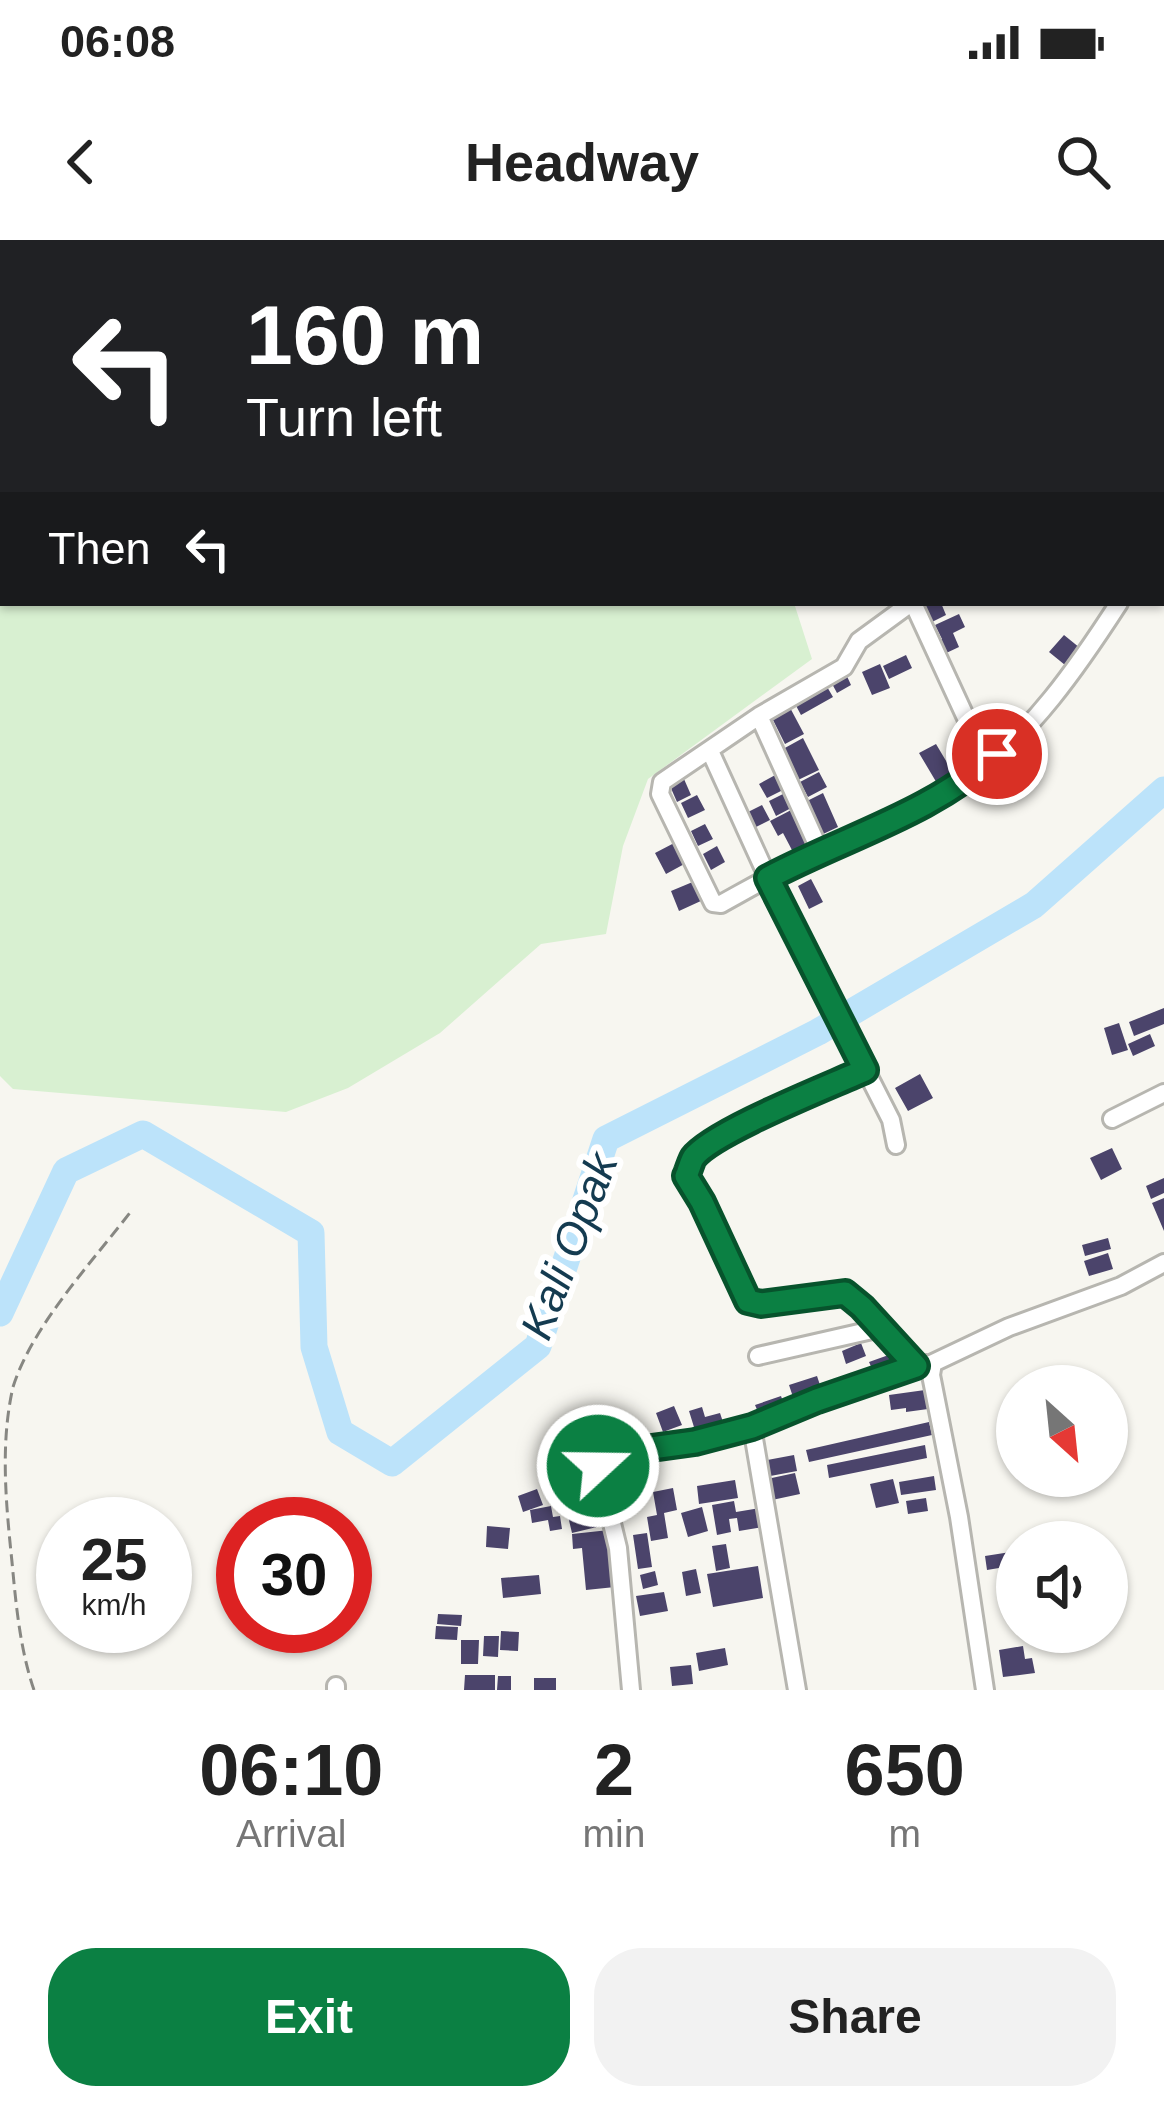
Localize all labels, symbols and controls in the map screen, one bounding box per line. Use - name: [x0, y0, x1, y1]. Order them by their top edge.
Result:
- text: 06:08: [60, 16, 175, 67]
- icon: back: [48, 129, 114, 195]
- icon: search: [1050, 129, 1116, 195]
- text: Headway: [465, 132, 699, 192]
- icon: left: [48, 288, 204, 444]
- text: 160 m: [246, 288, 484, 382]
- text: Turn left: [246, 387, 442, 447]
- icon: left: [175, 516, 241, 582]
- text: Then: [48, 523, 151, 574]
- pin: [946, 703, 1048, 805]
- icon: arrive: [964, 721, 1030, 787]
- water label: Kali Opak: [510, 1143, 629, 1346]
- north arrow: [996, 1365, 1128, 1497]
- map controls: [996, 1365, 1128, 1653]
- position arrow: [535, 1403, 661, 1529]
- speed limit sign: 30: [216, 1497, 372, 1653]
- button: sound: [996, 1521, 1128, 1653]
- text: 25: [81, 1526, 147, 1593]
- text: km/h: [81, 1588, 147, 1621]
- text: 06:10: [199, 1730, 383, 1810]
- text: 2: [594, 1730, 634, 1810]
- text: 650: [845, 1730, 965, 1810]
- text: Arrival: [236, 1812, 347, 1855]
- text: min: [583, 1812, 645, 1855]
- text: m: [888, 1812, 921, 1855]
- button: Exit: [48, 1948, 570, 2086]
- button: Share: [594, 1948, 1116, 2086]

